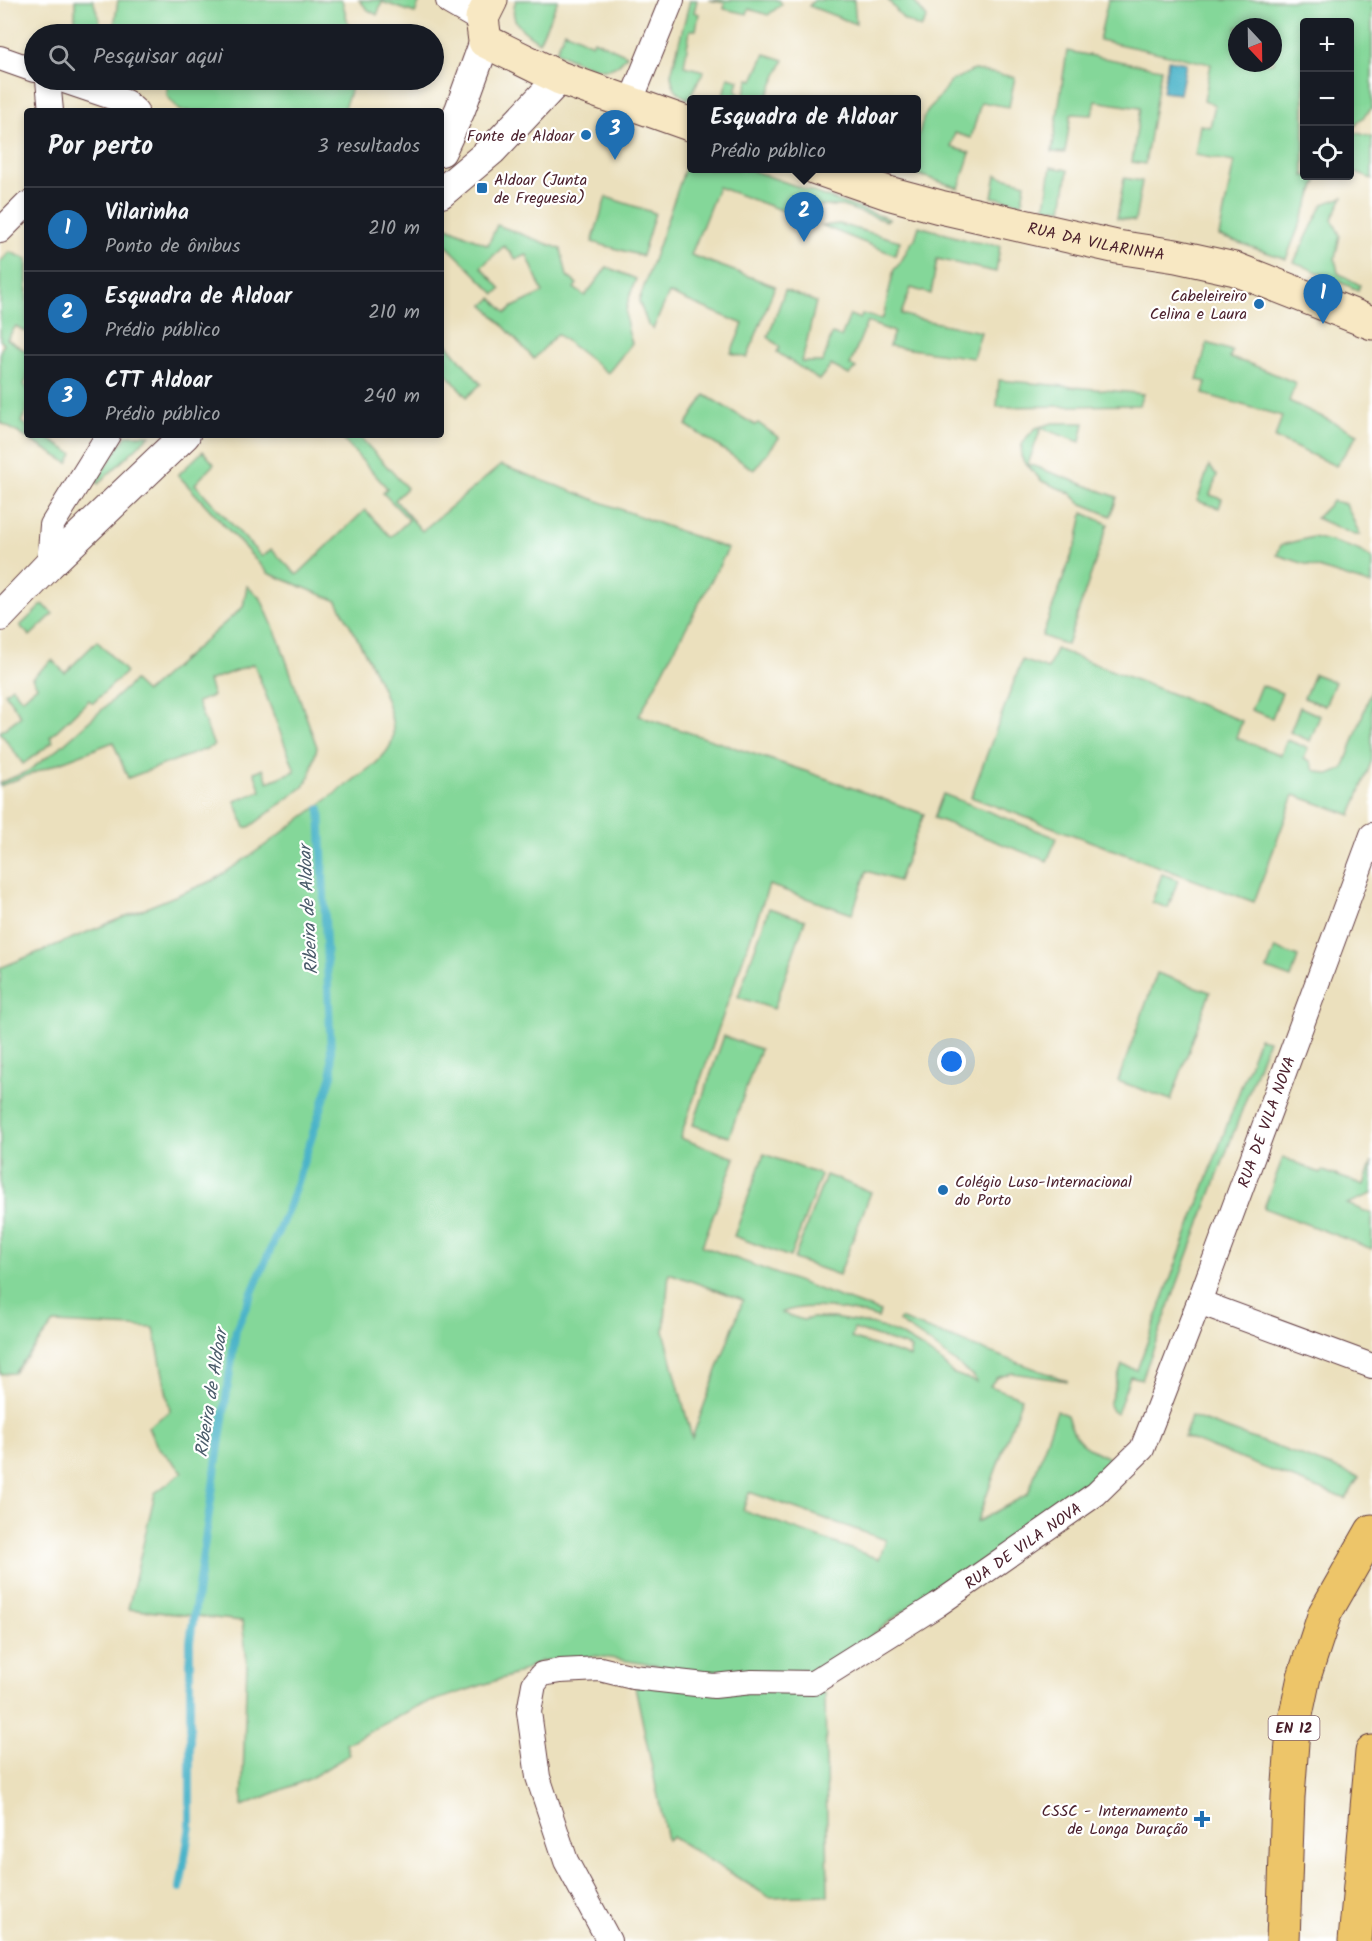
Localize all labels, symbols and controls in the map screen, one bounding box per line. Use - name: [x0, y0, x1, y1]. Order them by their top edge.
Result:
- north arrow: [1228, 18, 1282, 72]
- map controls: [1300, 18, 1354, 180]
- button: +: [1300, 18, 1354, 72]
- search box: [24, 24, 444, 90]
- text: Pesquisar aqui: [93, 40, 223, 75]
- icon: search: [45, 41, 78, 74]
- button: −: [1300, 72, 1354, 126]
- popup: [687, 95, 921, 173]
- text: Esquadra de Aldoar: [710, 101, 898, 136]
- pin: 3: [596, 110, 634, 160]
- place label: Fonte de Aldoar: [467, 124, 576, 149]
- text: Por perto: [48, 126, 153, 168]
- button: locate: [1300, 126, 1354, 180]
- marker: Fonte de Aldoar: [579, 128, 593, 142]
- text: 3 resultados: [317, 131, 420, 163]
- text: Prédio público: [710, 136, 826, 168]
- place label: Aldoar (Junta de Freguesia): [494, 168, 587, 211]
- marker: Aldoar (Junta de Freguesia): [475, 181, 489, 195]
- pin: 2: [784, 192, 824, 242]
- text: Vilarinha: [105, 196, 189, 231]
- text: 1: [64, 213, 71, 245]
- text: 210 m: [368, 213, 420, 245]
- street label: RUA DA VILARINHA: [1025, 216, 1166, 268]
- text: Ponto de ônibus: [105, 231, 241, 263]
- pin: 1: [1304, 274, 1342, 324]
- text: Esquadra de Aldoar: [105, 280, 292, 315]
- place label: Cabeleireiro Celina e Laura: [1150, 284, 1247, 327]
- text: 2: [62, 297, 73, 329]
- text: 210 m: [368, 297, 420, 329]
- marker: Cabeleireiro Celina e Laura: [1252, 297, 1266, 311]
- text: Prédio público: [105, 315, 220, 347]
- text: CTT Aldoar: [105, 364, 212, 399]
- text: 3: [62, 381, 73, 413]
- text: 240 m: [363, 381, 420, 413]
- text: Prédio público: [105, 399, 220, 431]
- water label: Ribeira de Aldoar: [291, 840, 327, 975]
- your location: [937, 1047, 966, 1076]
- street label: RUA DE VILA NOVA: [1231, 1053, 1303, 1191]
- place label: Colégio Luso-Internacional do Porto: [955, 1170, 1132, 1213]
- marker: Colégio Luso-Internacional do Porto: [936, 1183, 950, 1197]
- water label: Ribeira de Aldoar: [188, 1323, 238, 1459]
- street label: RUA DE VILA NOVA: [959, 1496, 1088, 1596]
- road number: EN 12: [1268, 1716, 1320, 1740]
- place label: CSSC - Internamento de Longa Duração: [1042, 1799, 1188, 1842]
- marker: CSSC - Internamento de Longa Duração: [1193, 1810, 1211, 1828]

